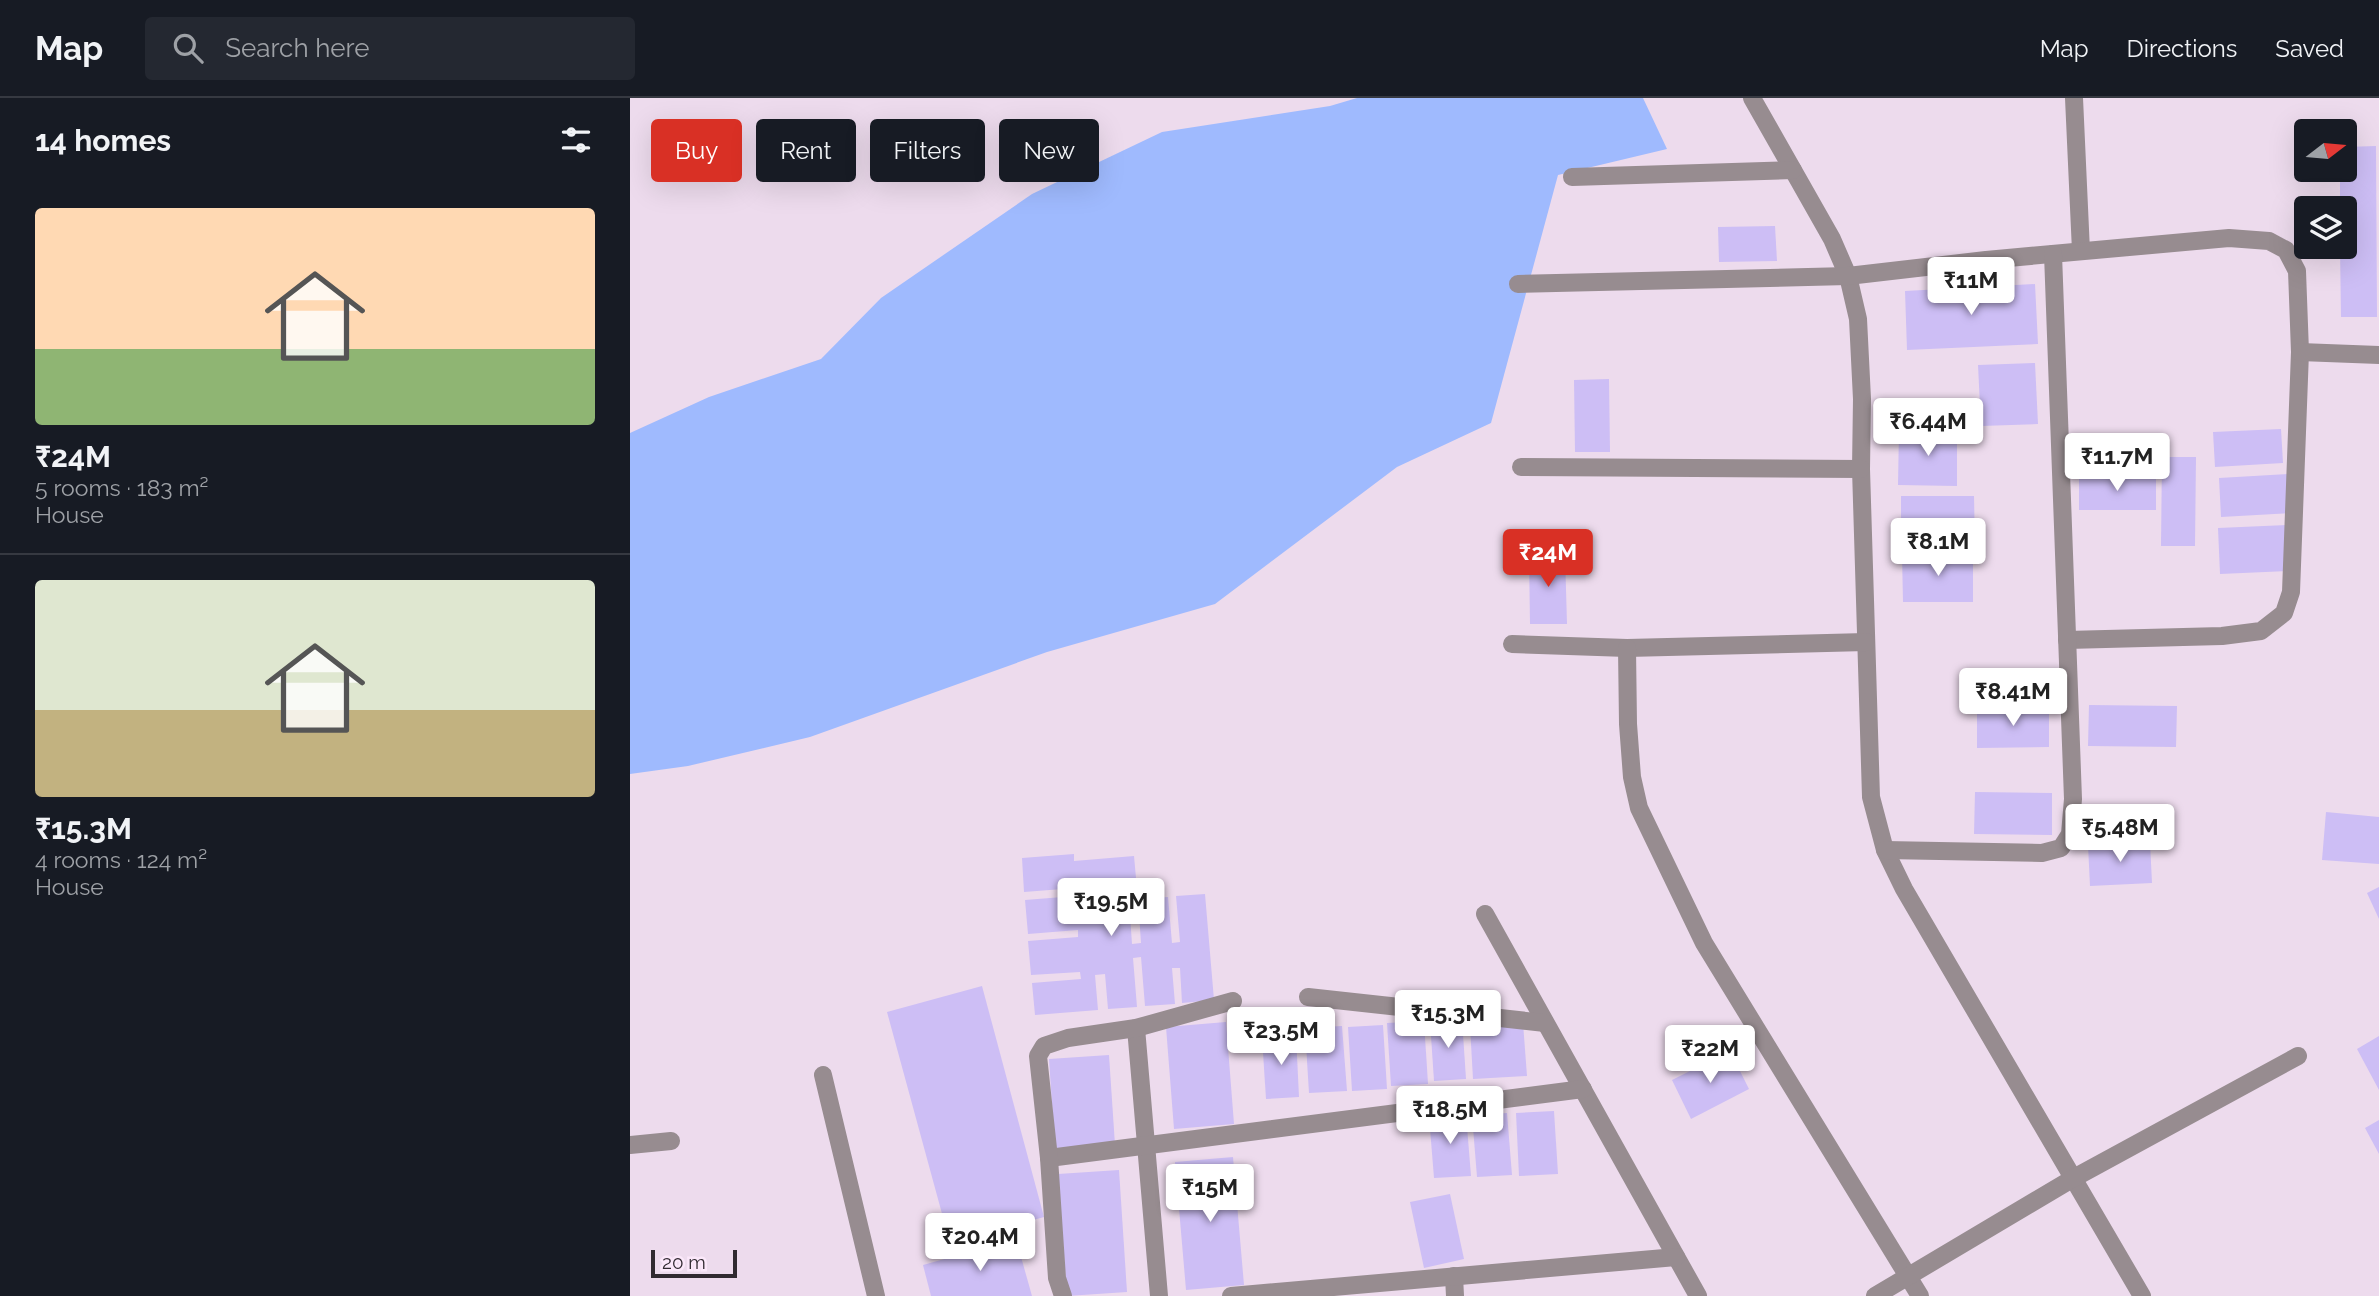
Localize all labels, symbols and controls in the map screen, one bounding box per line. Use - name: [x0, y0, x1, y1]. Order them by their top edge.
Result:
- search box: [145, 17, 635, 80]
- text: Map: [35, 29, 103, 68]
- icon: search: [169, 29, 207, 67]
- text: Search here: [225, 33, 370, 63]
- text: Map: [2040, 34, 2089, 63]
- text: Directions: [2127, 34, 2237, 63]
- text: Saved: [2275, 34, 2344, 63]
- chip: Buy: [651, 119, 742, 182]
- chip: Rent: [756, 119, 856, 182]
- chip: Filters: [870, 119, 985, 182]
- chip: New: [999, 119, 1099, 182]
- north arrow: [2294, 119, 2357, 182]
- map controls: [2294, 119, 2357, 259]
- icon: filters: [557, 121, 595, 159]
- text: 14 homes: [35, 123, 171, 158]
- button: layers: [2294, 196, 2357, 259]
- icon: home: [252, 253, 378, 379]
- pin: ₹11M: [1930, 258, 2012, 317]
- text: ₹11M: [1944, 266, 1998, 293]
- pin: ₹6.44M: [1871, 398, 1985, 458]
- text: ₹6.44M: [1889, 407, 1967, 434]
- pin: ₹11.7M: [2060, 434, 2174, 493]
- text: ₹24M: [35, 439, 111, 474]
- text: ₹11.7M: [2081, 442, 2153, 469]
- text: 5 rooms · 183 m²: [35, 474, 209, 501]
- text: House: [35, 501, 104, 528]
- pin: ₹8.1M: [1889, 518, 1987, 578]
- text: ₹8.1M: [1907, 527, 1969, 554]
- pin: ₹24M: [1507, 530, 1589, 589]
- text: ₹24M: [1519, 538, 1577, 565]
- icon: home: [252, 625, 378, 751]
- pin: ₹8.41M: [1956, 668, 2070, 728]
- text: ₹8.41M: [1975, 677, 2051, 704]
- pin: ₹5.48M: [2063, 804, 2177, 864]
- text: ₹15.3M: [35, 811, 132, 846]
- text: ₹5.48M: [2081, 813, 2159, 840]
- text: 4 rooms · 124 m²: [35, 846, 207, 873]
- text: House: [35, 873, 104, 900]
- pin: ₹19.5M: [1054, 878, 1168, 938]
- text: ₹19.5M: [1073, 887, 1149, 914]
- pin: ₹15.3M: [1391, 990, 1505, 1050]
- text: ₹15.3M: [1411, 999, 1485, 1026]
- pin: ₹23.5M: [1224, 1007, 1338, 1067]
- text: ₹23.5M: [1243, 1016, 1319, 1043]
- pin: ₹22M: [1669, 1026, 1751, 1085]
- text: ₹22M: [1681, 1034, 1739, 1061]
- pin: ₹18.5M: [1393, 1086, 1507, 1146]
- text: ₹18.5M: [1412, 1095, 1488, 1122]
- pin: ₹15M: [1169, 1164, 1251, 1224]
- text: ₹15M: [1182, 1173, 1238, 1200]
- pin: ₹20.4M: [923, 1214, 1037, 1273]
- text: ₹20.4M: [941, 1222, 1019, 1249]
- scale bar: [651, 1247, 737, 1279]
- text: 20 m: [662, 1251, 706, 1273]

